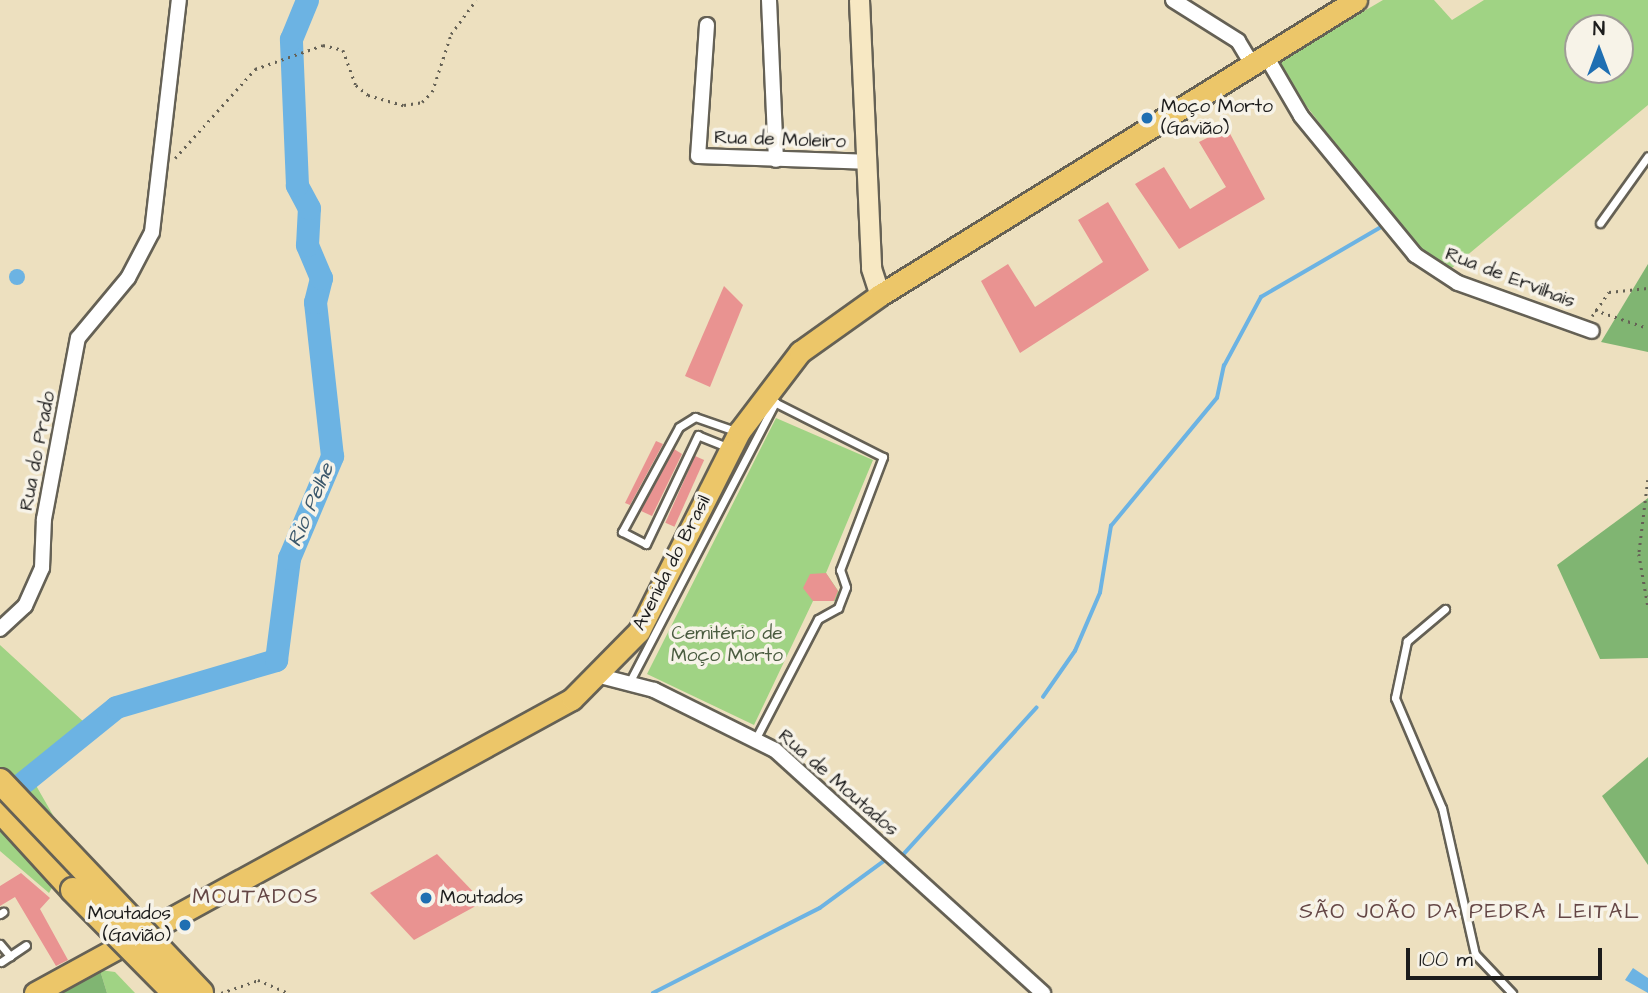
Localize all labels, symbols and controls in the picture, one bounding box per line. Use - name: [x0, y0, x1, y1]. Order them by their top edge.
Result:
- north arrow: [1564, 14, 1634, 84]
- text: N: [1593, 16, 1605, 43]
- place label: Moço Morto (Gavião): [1161, 96, 1273, 140]
- marker: Moço Morto (Gavião): [1139, 110, 1155, 126]
- street label: Rua de Moleiro: [714, 126, 846, 154]
- street label: Rua de Ervilhais: [1442, 243, 1578, 313]
- street label: Rua do Prado: [15, 389, 61, 513]
- water label: Rio Pelhe: [282, 459, 340, 551]
- street label: Avenida do Brasil: [628, 492, 716, 634]
- park label: Cemitério de Moço Morto: [671, 623, 783, 667]
- street label: Rua de Moutados: [773, 725, 903, 841]
- district label: MOUTADOS: [194, 884, 318, 910]
- place label: Moutados: [440, 887, 523, 909]
- marker: Moutados: [418, 890, 434, 906]
- district label: SÃO JOÃO DA PEDRA LEITAL: [1302, 899, 1638, 925]
- place label: Moutados (Gavião): [88, 903, 171, 947]
- marker: Moutados (Gavião): [177, 917, 193, 933]
- scale bar: [1410, 934, 1606, 978]
- text: 100 m: [1419, 945, 1473, 974]

